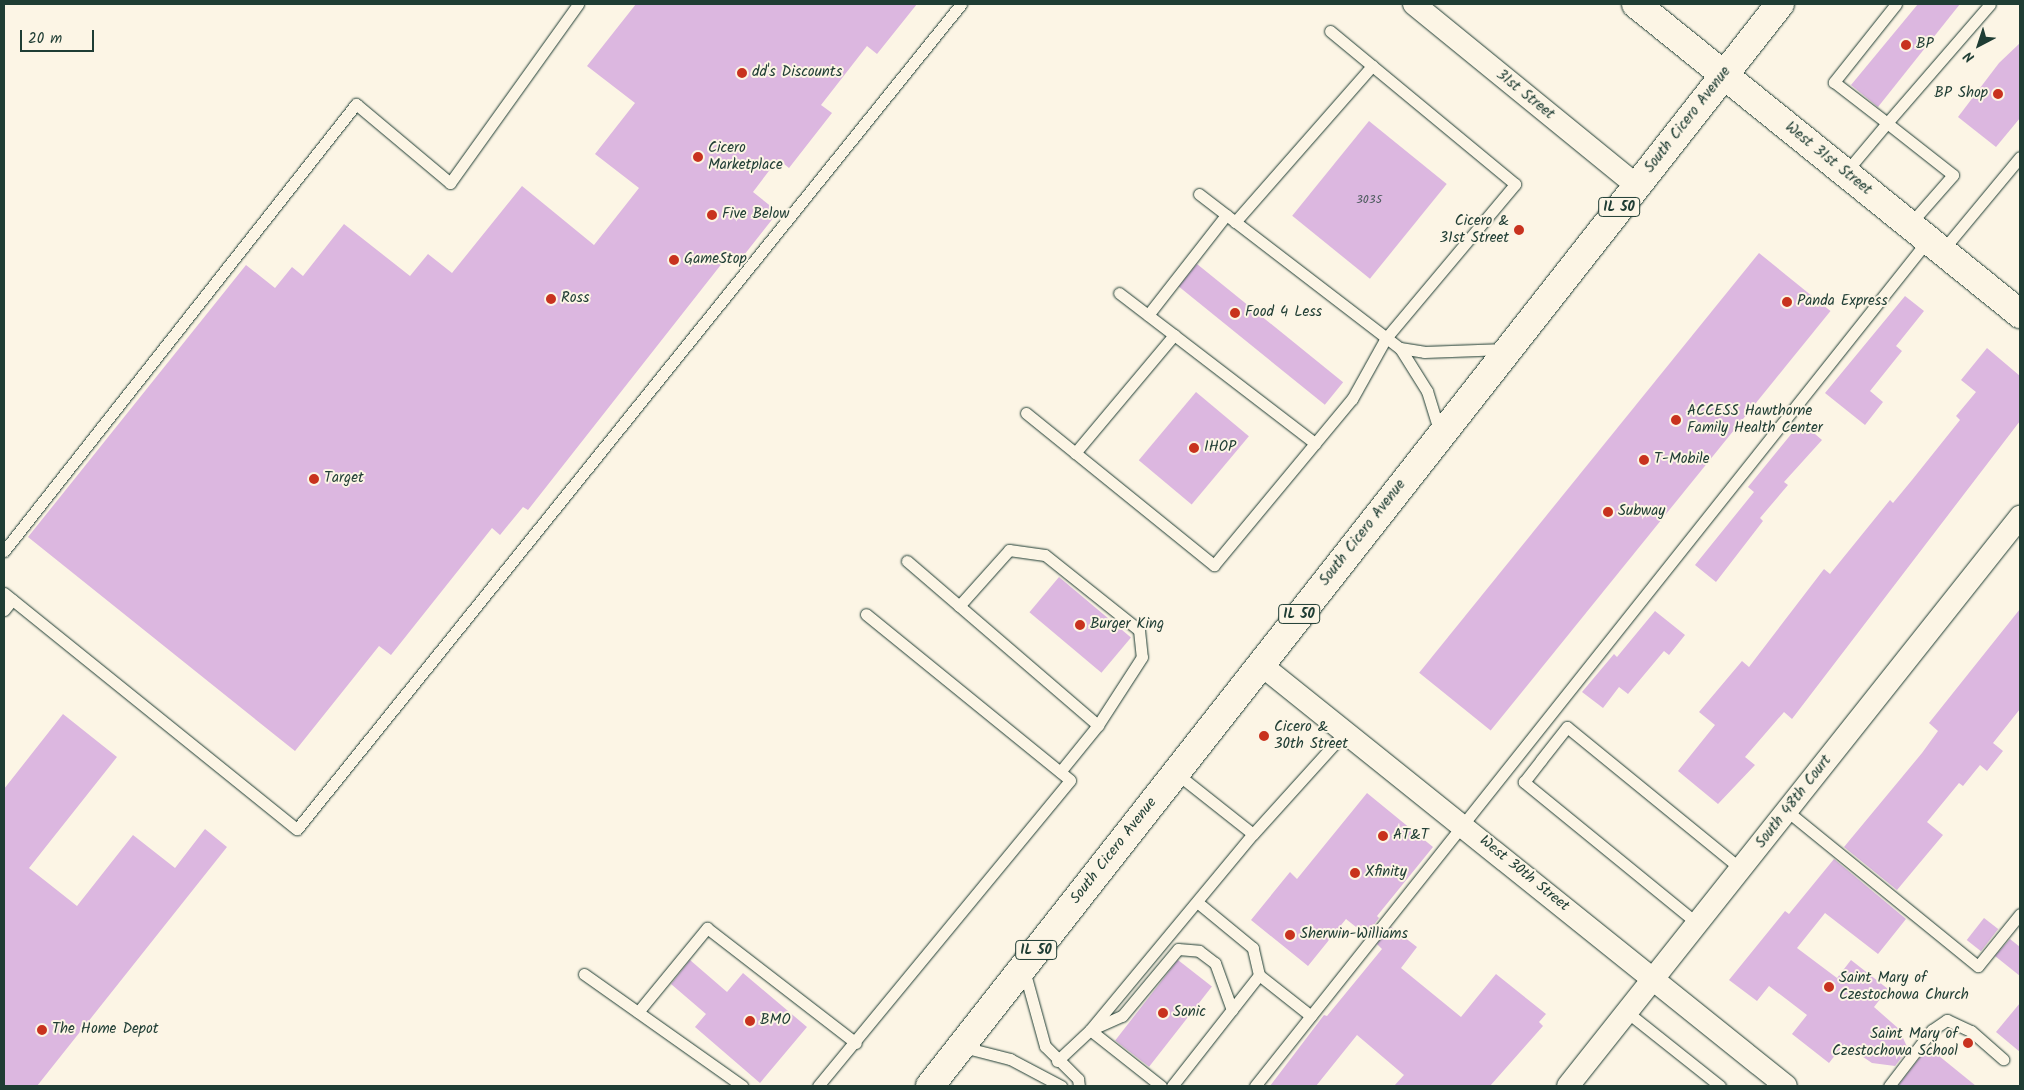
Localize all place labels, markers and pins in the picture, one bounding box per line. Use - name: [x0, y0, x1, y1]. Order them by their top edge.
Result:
- place label: BP: [1916, 36, 1934, 54]
- marker: BP: [1900, 39, 1912, 51]
- place label: dd's Discounts: [752, 64, 842, 82]
- marker: dd's Discounts: [736, 67, 748, 79]
- place label: BP Shop: [1934, 85, 1988, 103]
- marker: BP Shop: [1992, 88, 2004, 100]
- place label: Cicero Marketplace: [708, 139, 783, 174]
- marker: Cicero Marketplace: [692, 151, 704, 163]
- place label: Five Below: [722, 206, 789, 224]
- marker: Five Below: [706, 209, 718, 221]
- place label: Cicero & 31st Street: [1439, 212, 1509, 247]
- marker: Cicero & 31st Street: [1513, 224, 1525, 236]
- place label: GameStop: [684, 251, 747, 269]
- marker: GameStop: [668, 254, 680, 266]
- place label: Ross: [561, 290, 589, 308]
- marker: Ross: [545, 293, 557, 305]
- place label: Panda Express: [1797, 293, 1888, 311]
- marker: Panda Express: [1781, 296, 1793, 308]
- place label: Food 4 Less: [1245, 304, 1322, 322]
- marker: Food 4 Less: [1229, 307, 1241, 319]
- place label: ACCESS Hawthorne Family Health Center: [1687, 402, 1823, 437]
- marker: ACCESS Hawthorne Family Health Center: [1669, 413, 1683, 427]
- place label: IHOP: [1204, 439, 1236, 457]
- marker: IHOP: [1188, 442, 1200, 454]
- place label: T-Mobile: [1654, 451, 1709, 469]
- marker: T-Mobile: [1638, 454, 1650, 466]
- place label: Target: [324, 470, 364, 488]
- marker: Target: [308, 473, 320, 485]
- place label: Subway: [1618, 503, 1665, 521]
- marker: Subway: [1602, 506, 1614, 518]
- place label: Burger King: [1090, 616, 1164, 634]
- marker: Burger King: [1074, 619, 1086, 631]
- place label: Cicero & 30th Street: [1274, 718, 1348, 753]
- marker: Cicero & 30th Street: [1258, 730, 1270, 742]
- place label: AT&T: [1393, 827, 1429, 845]
- marker: AT&T: [1377, 830, 1389, 842]
- place label: Xfinity: [1365, 864, 1407, 882]
- marker: Xfinity: [1349, 867, 1361, 879]
- place label: Sherwin-Williams: [1300, 926, 1408, 944]
- marker: Sherwin-Williams: [1284, 929, 1296, 941]
- place label: Saint Mary of Czestochowa Church: [1839, 969, 1969, 1004]
- marker: Saint Mary of Czestochowa Church: [1823, 981, 1835, 993]
- place label: Sonic: [1173, 1004, 1206, 1022]
- marker: Sonic: [1157, 1007, 1169, 1019]
- place label: BMO: [760, 1012, 791, 1030]
- marker: BMO: [744, 1015, 756, 1027]
- place label: The Home Depot: [52, 1021, 159, 1039]
- marker: The Home Depot: [36, 1024, 48, 1036]
- place label: Saint Mary of Czestochowa School: [1832, 1025, 1958, 1060]
- marker: Saint Mary of Czestochowa School: [1962, 1037, 1974, 1049]

